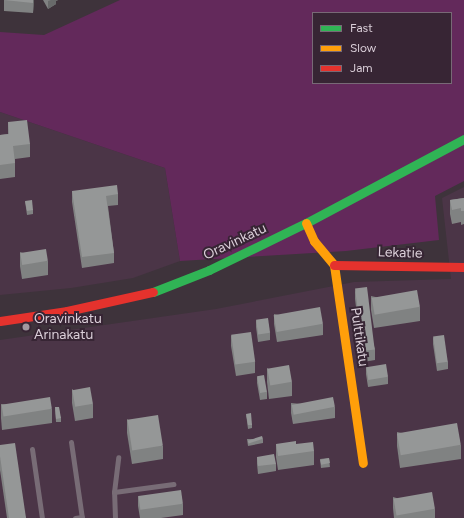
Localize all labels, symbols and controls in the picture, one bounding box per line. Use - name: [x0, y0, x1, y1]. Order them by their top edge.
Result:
- legend: [312, 12, 452, 84]
- text: Fast: [350, 21, 373, 35]
- text: Slow: [350, 41, 376, 55]
- text: Jam: [350, 61, 373, 75]
- street label: Oravinkatu: [201, 220, 269, 264]
- street label: Lekatie: [377, 244, 423, 262]
- street label: Pulttikatu: [347, 306, 371, 368]
- place label: Oravinkatu Arinakatu: [34, 311, 102, 344]
- marker: Oravinkatu Arinakatu: [21, 322, 31, 332]

